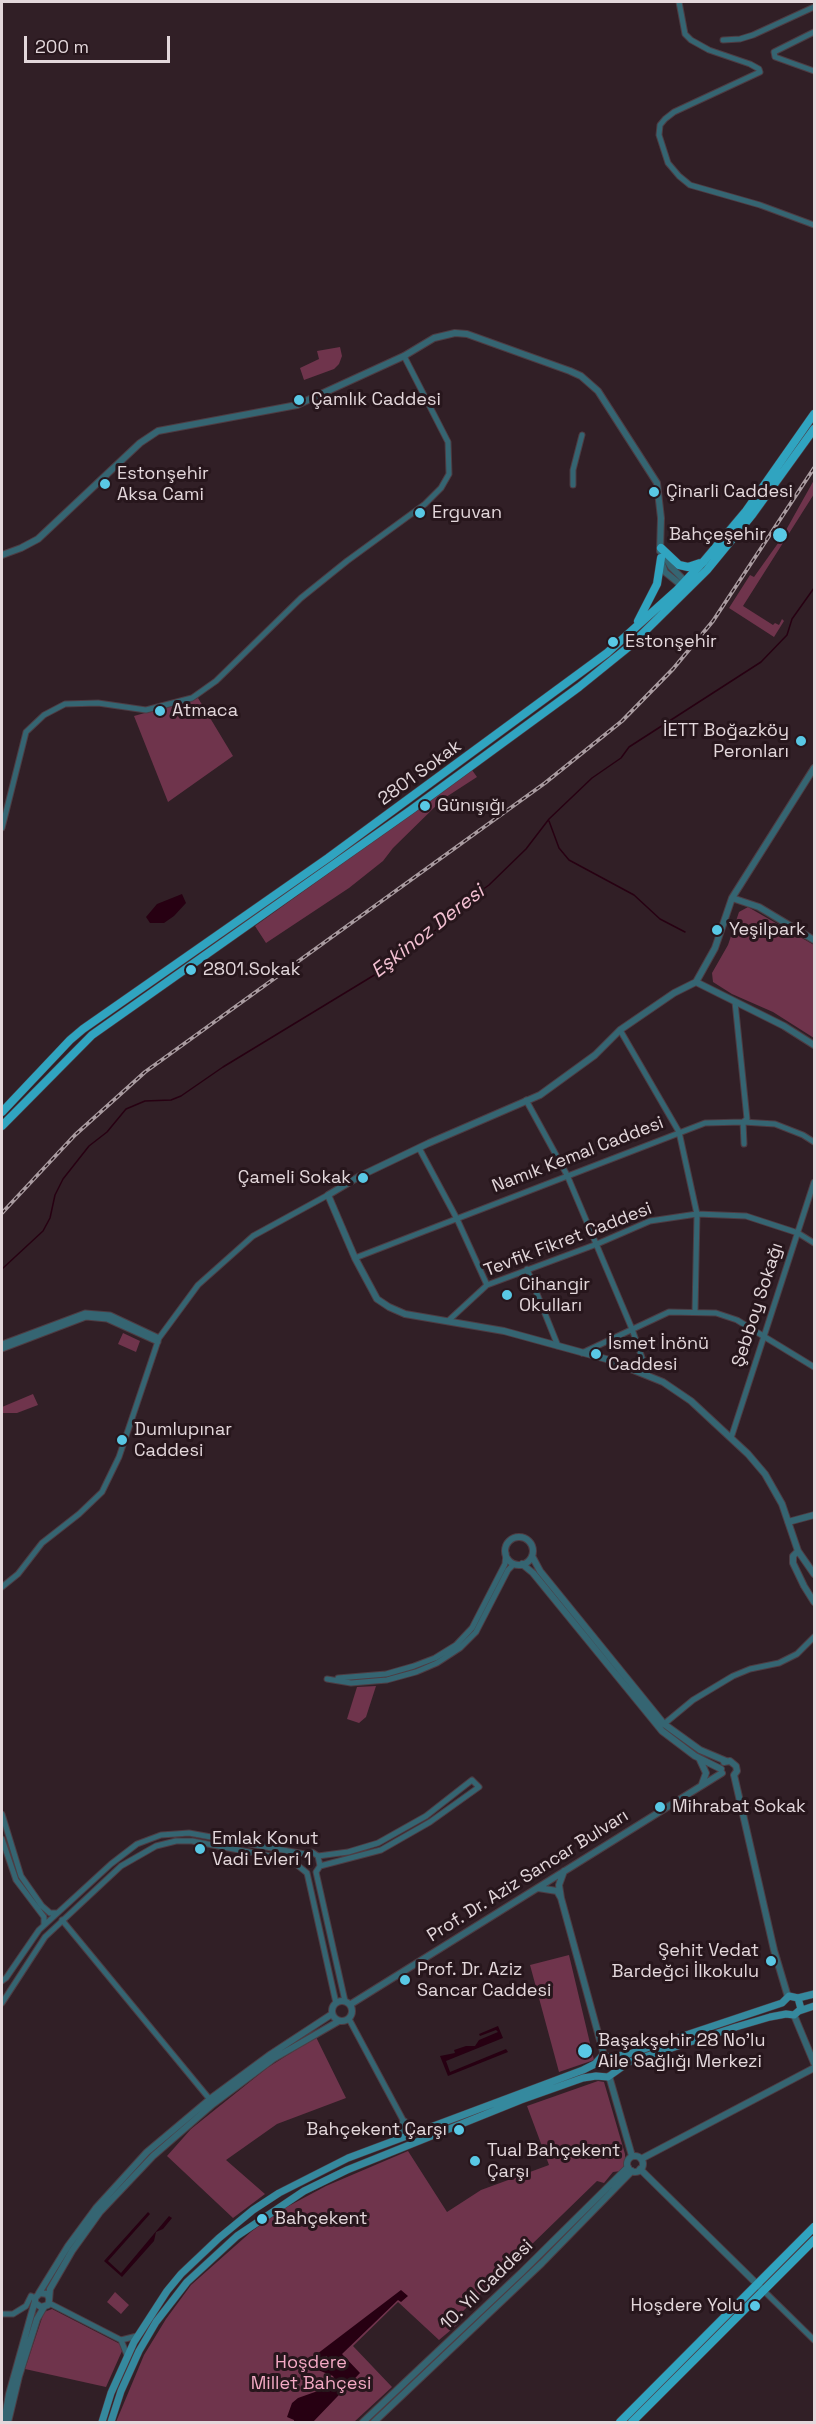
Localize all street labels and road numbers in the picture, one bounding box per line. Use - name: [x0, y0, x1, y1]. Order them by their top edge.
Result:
- street label: 2801 Sokak: [374, 736, 466, 810]
- street label: Namık Kemal Caddesi: [489, 1112, 667, 1198]
- street label: Tevfik Fikret Caddesi: [481, 1198, 655, 1282]
- street label: Şebboy Sokağı: [728, 1240, 788, 1370]
- street label: Prof. Dr. Aziz Sancar Bulvarı: [423, 1805, 633, 1947]
- street label: 10. Yıl Caddesi: [436, 2235, 538, 2335]

